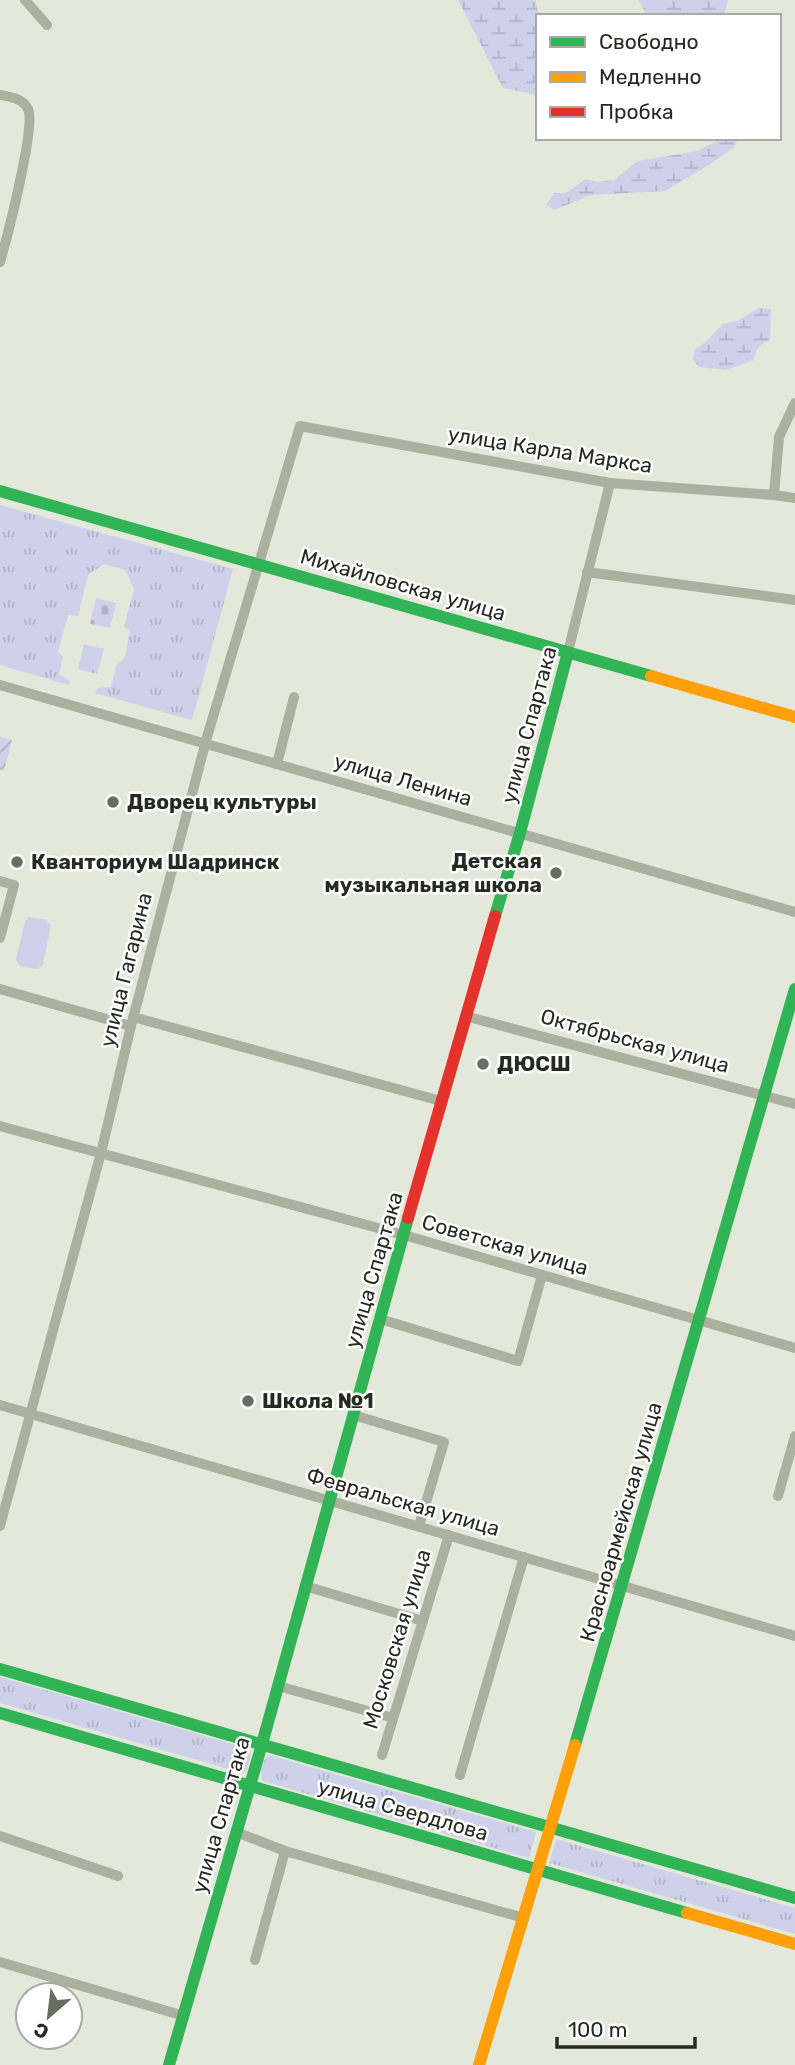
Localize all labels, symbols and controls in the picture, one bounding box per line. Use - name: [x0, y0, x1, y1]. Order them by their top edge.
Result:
- legend: [536, 14, 781, 140]
- text: Свободно: [599, 29, 699, 54]
- text: Медленно: [599, 64, 702, 89]
- text: Пробка: [599, 99, 674, 124]
- street label: улица Карла Маркса: [446, 421, 654, 478]
- street label: Михайловская улица: [298, 543, 509, 626]
- street label: улица Спартака: [496, 644, 561, 806]
- street label: улица Ленина: [331, 748, 475, 811]
- place label: Дворец культуры: [127, 789, 317, 814]
- marker: Дворец культуры: [105, 794, 121, 810]
- place label: Детская музыкальная школа: [325, 848, 542, 897]
- place label: Кванториум Шадринск: [31, 849, 280, 874]
- marker: Кванториум Шадринск: [9, 854, 25, 870]
- marker: Детская музыкальная школа: [548, 865, 564, 881]
- street label: улица Гагарина: [94, 890, 157, 1050]
- street label: Октябрьская улица: [538, 1003, 732, 1078]
- place label: ДЮСШ: [497, 1051, 571, 1076]
- marker: ДЮСШ: [475, 1056, 491, 1072]
- street label: улица Спартака: [339, 1189, 408, 1351]
- street label: Советская улица: [419, 1209, 591, 1280]
- place label: Школа №1: [262, 1388, 374, 1413]
- marker: Школа №1: [240, 1393, 256, 1409]
- street label: Красноармейская улица: [574, 1399, 667, 1645]
- street label: Февральская улица: [304, 1462, 503, 1541]
- street label: Московская улица: [357, 1546, 436, 1732]
- street label: улица Спартака: [186, 1734, 255, 1896]
- street label: улица Свердлова: [315, 1773, 491, 1846]
- north arrow: [14, 1981, 84, 2051]
- scale bar: [557, 2006, 695, 2050]
- text: С: [30, 2017, 53, 2044]
- text: 100 m: [568, 2017, 627, 2042]

